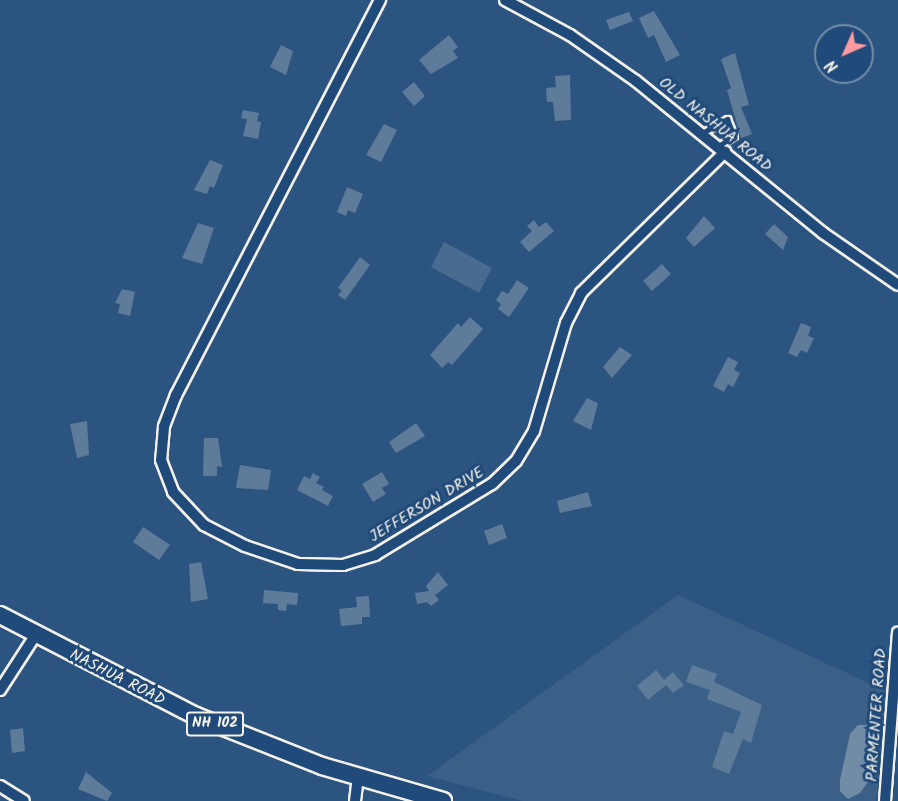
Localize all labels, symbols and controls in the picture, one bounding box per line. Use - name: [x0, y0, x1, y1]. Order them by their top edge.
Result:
- north arrow: [814, 24, 874, 84]
- text: N: [820, 53, 845, 78]
- street label: OLD NASHUA ROAD: [655, 73, 775, 177]
- street label: JEFFERSON DRIVE: [366, 463, 488, 547]
- street label: NASHUA ROAD: [66, 646, 168, 710]
- street label: PARMENTER ROAD: [863, 648, 891, 782]
- road number: NH 102: [185, 712, 245, 736]

